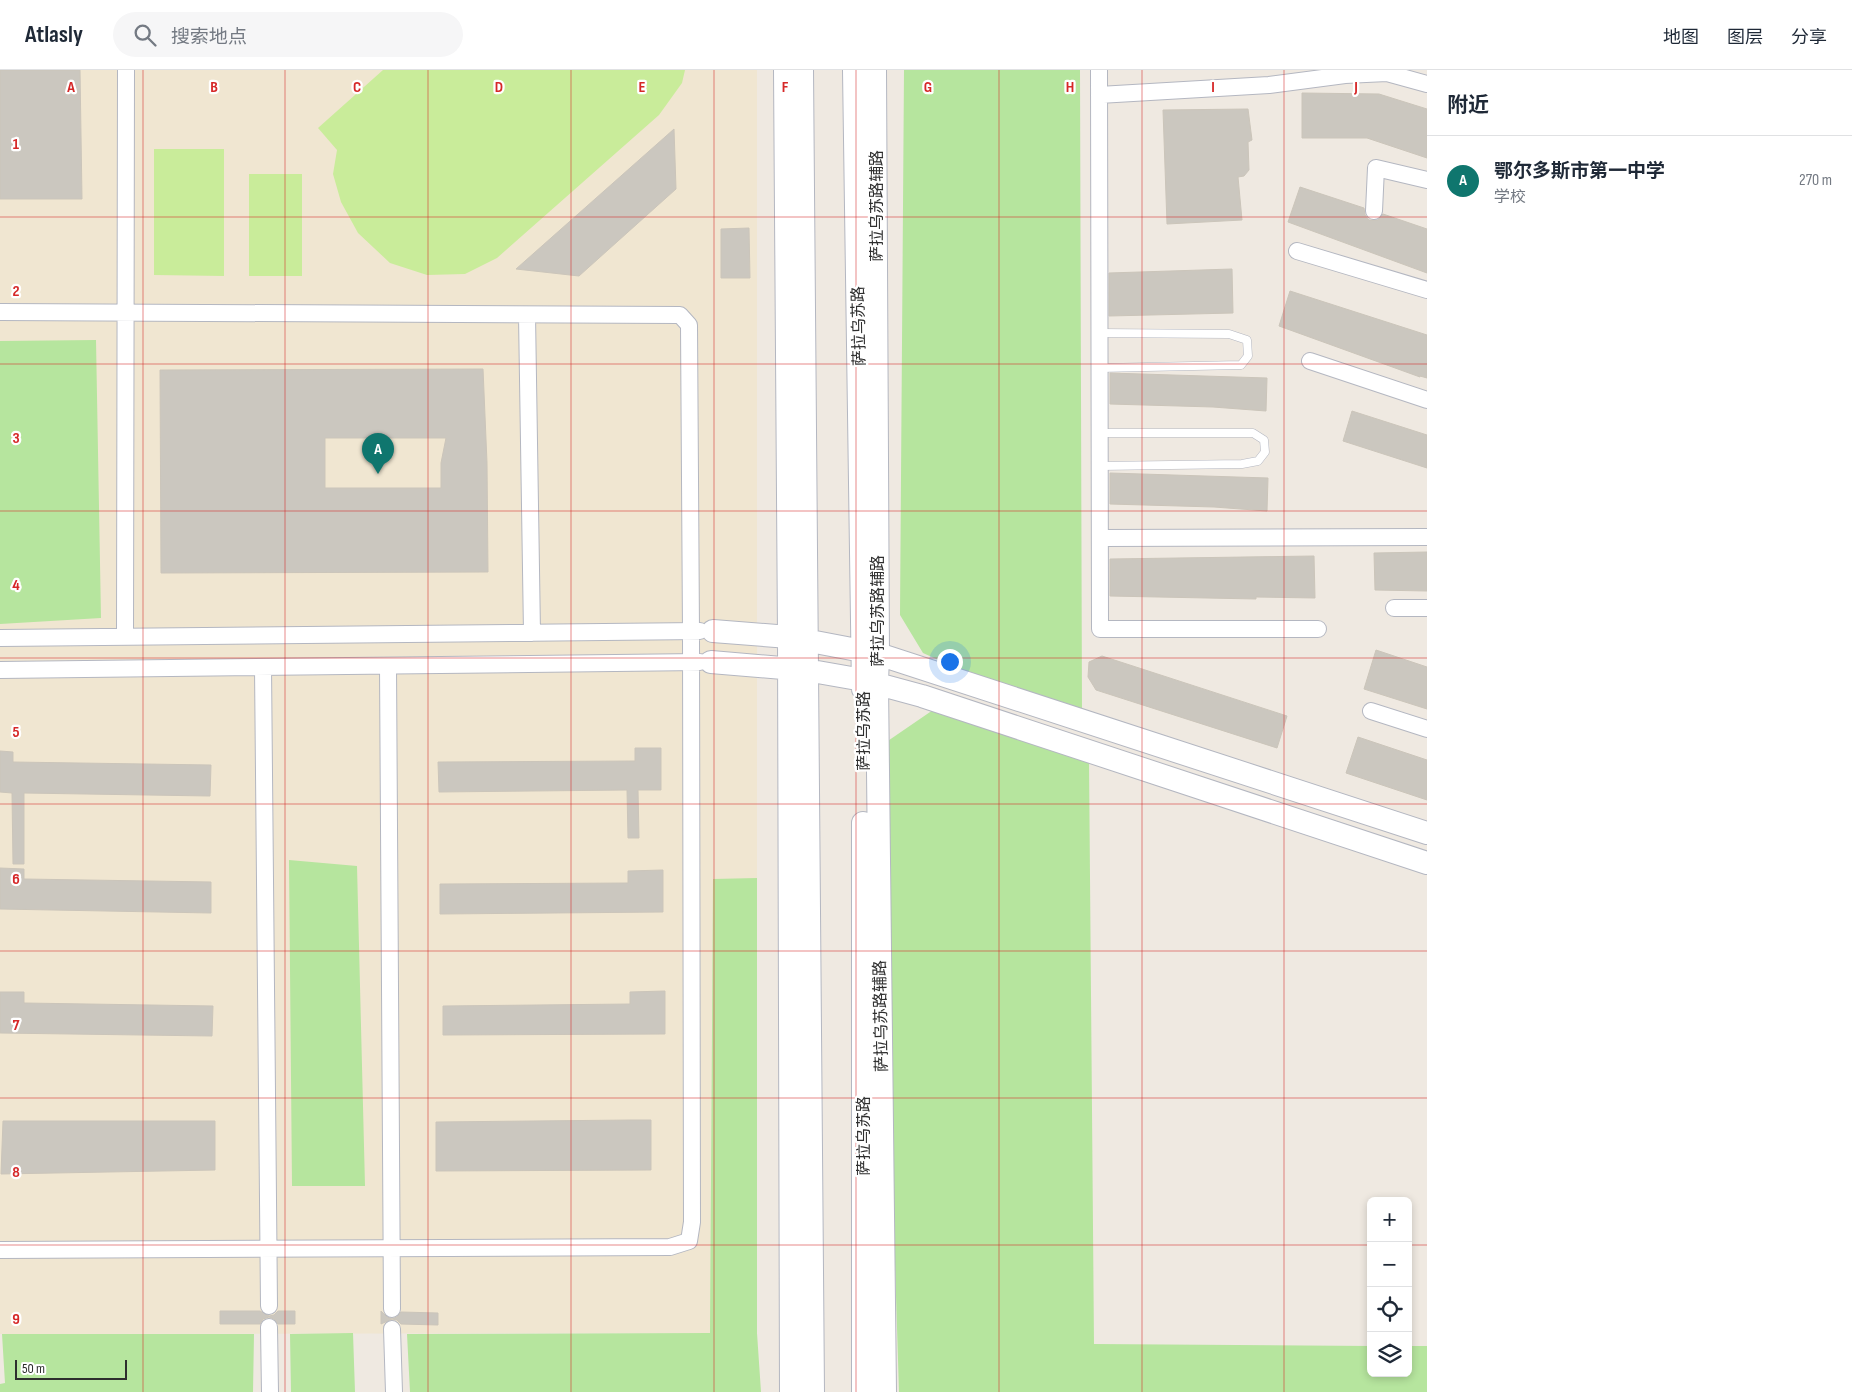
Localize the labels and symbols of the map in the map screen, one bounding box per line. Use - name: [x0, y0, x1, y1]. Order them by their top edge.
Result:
- text: A: [66, 78, 75, 97]
- text: B: [210, 78, 218, 97]
- text: C: [353, 78, 361, 97]
- text: D: [495, 78, 503, 97]
- text: E: [639, 78, 646, 97]
- text: F: [782, 78, 789, 97]
- text: G: [924, 78, 932, 97]
- text: H: [1066, 78, 1074, 97]
- text: I: [1211, 78, 1215, 97]
- text: J: [1353, 78, 1358, 97]
- text: 1: [13, 135, 20, 154]
- street label: 萨拉乌苏路辅路: [868, 150, 887, 262]
- text: 2: [12, 282, 20, 301]
- street label: 萨拉乌苏路: [849, 286, 870, 366]
- text: 3: [12, 429, 20, 448]
- pin: A: [362, 433, 394, 474]
- street label: 萨拉乌苏路辅路: [869, 555, 888, 667]
- text: 4: [12, 576, 20, 595]
- your location: [937, 649, 963, 675]
- street label: 萨拉乌苏路: [855, 691, 874, 771]
- text: 5: [12, 723, 20, 742]
- text: 6: [12, 870, 20, 889]
- street label: 萨拉乌苏路辅路: [871, 960, 892, 1072]
- text: 7: [13, 1016, 20, 1035]
- street label: 萨拉乌苏路: [855, 1096, 874, 1176]
- text: 8: [12, 1163, 20, 1182]
- text: 9: [12, 1310, 20, 1329]
- scale bar: [15, 1357, 128, 1380]

